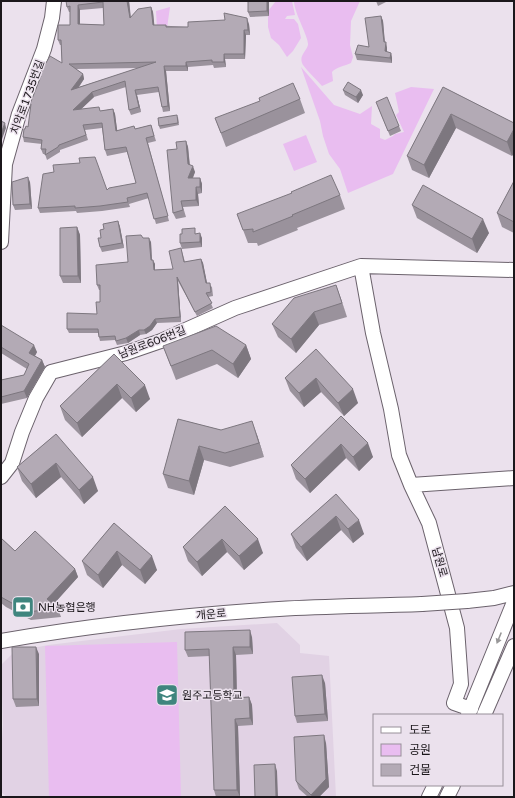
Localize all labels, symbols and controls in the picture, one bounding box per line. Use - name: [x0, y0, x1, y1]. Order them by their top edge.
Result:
- street label: 치악로1735번길: [8, 58, 47, 136]
- street label: 남원로606번길: [117, 324, 188, 361]
- street label: 남원로: [429, 546, 450, 579]
- bank icon: NH농협은행: [10, 594, 36, 620]
- place label: NH농협은행: [38, 601, 96, 614]
- street label: 개운로: [195, 607, 227, 622]
- one-way arrow: [496, 633, 502, 645]
- school or university icon: 원주고등학교: [154, 682, 180, 708]
- place label: 원주고등학교: [182, 689, 243, 702]
- legend: [373, 714, 503, 786]
- text: 도로: [409, 723, 431, 737]
- text: 공원: [409, 743, 431, 757]
- text: 건물: [409, 763, 431, 777]

